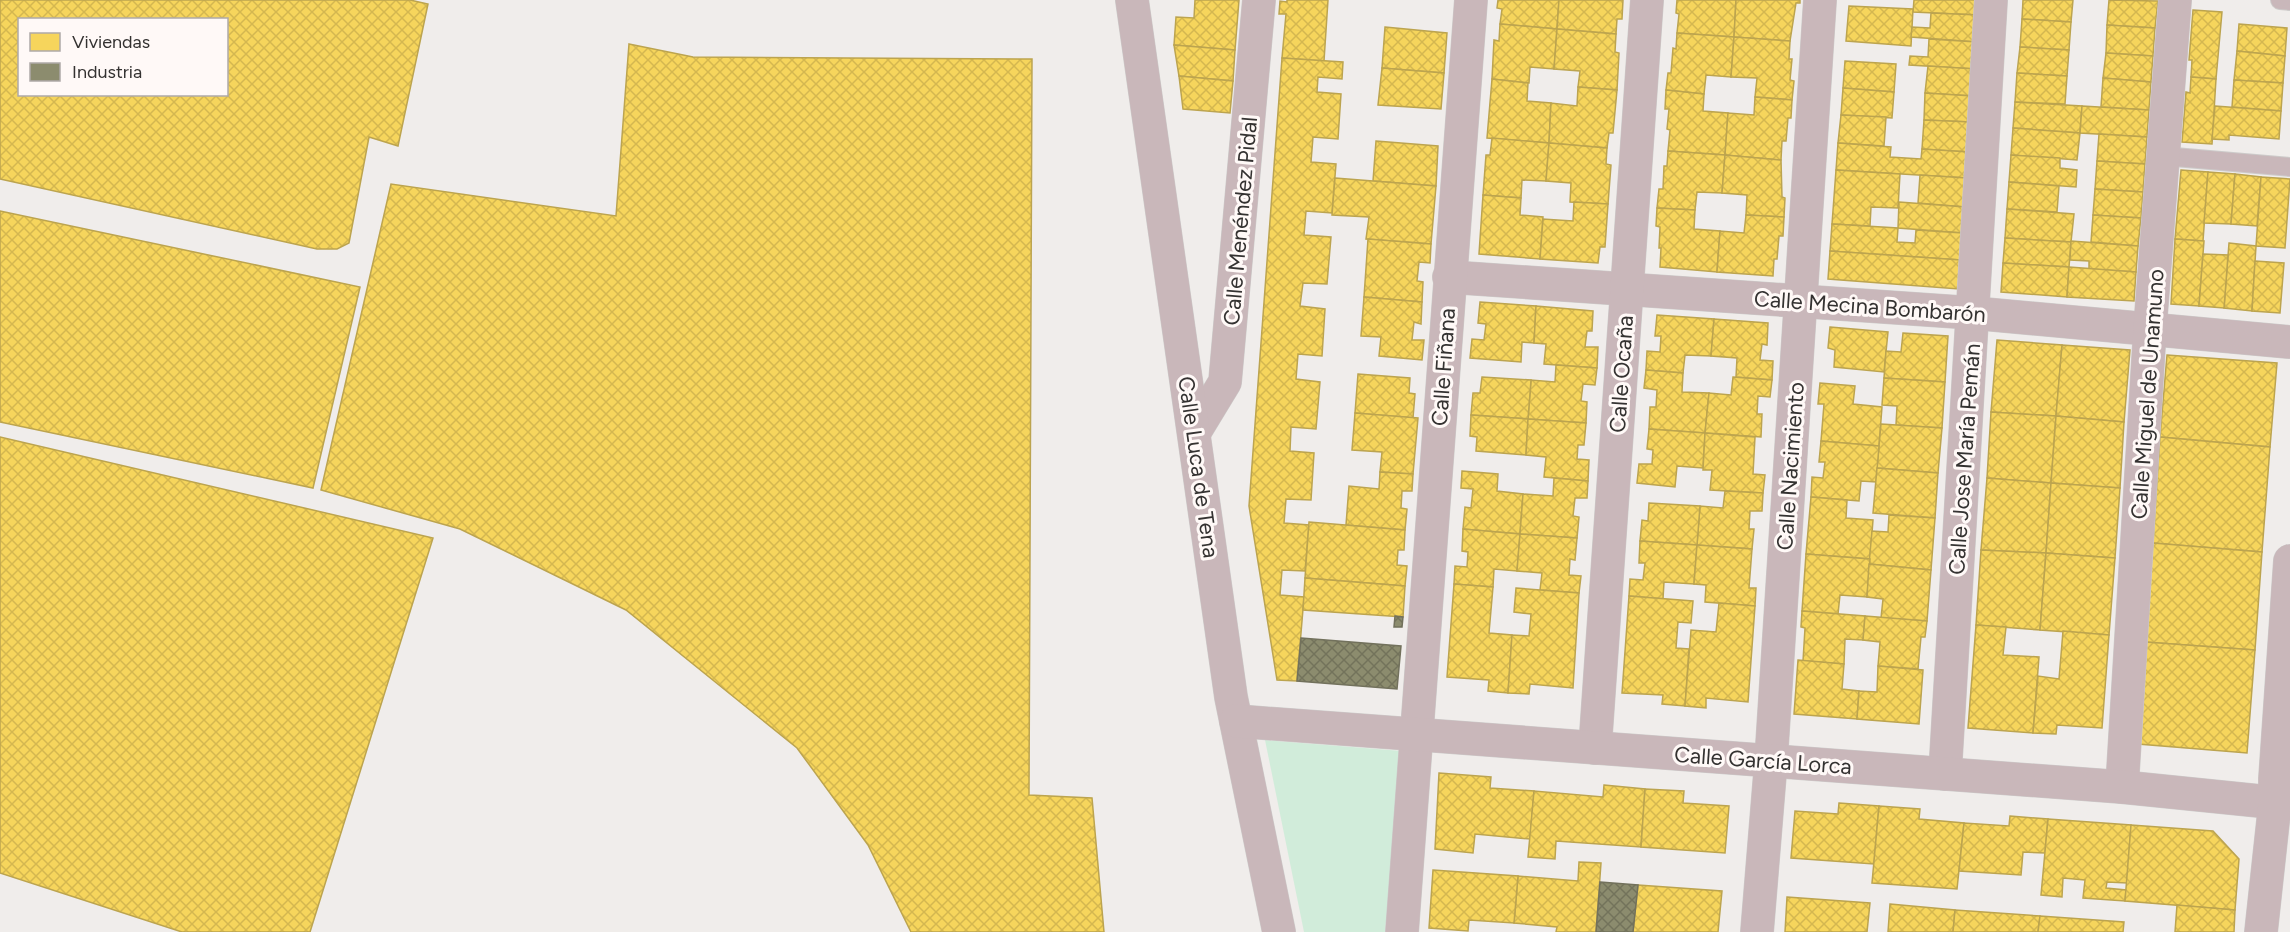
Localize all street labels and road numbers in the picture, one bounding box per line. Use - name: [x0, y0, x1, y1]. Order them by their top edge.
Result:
- street label: Calle Menéndez Pidal: [1218, 116, 1263, 327]
- street label: Calle Miguel de Unamuno: [2125, 268, 2170, 520]
- street label: Calle Mecina Bombarón: [1753, 285, 1987, 328]
- street label: Calle Fiñana: [1426, 307, 1461, 427]
- street label: Calle Ocaña: [1604, 314, 1639, 434]
- street label: Calle Jose María Pemán: [1943, 343, 1986, 576]
- street label: Calle Luca de Tena: [1172, 375, 1225, 560]
- street label: Calle Nacimiento: [1771, 381, 1810, 551]
- street label: Calle García Lorca: [1673, 741, 1853, 780]

